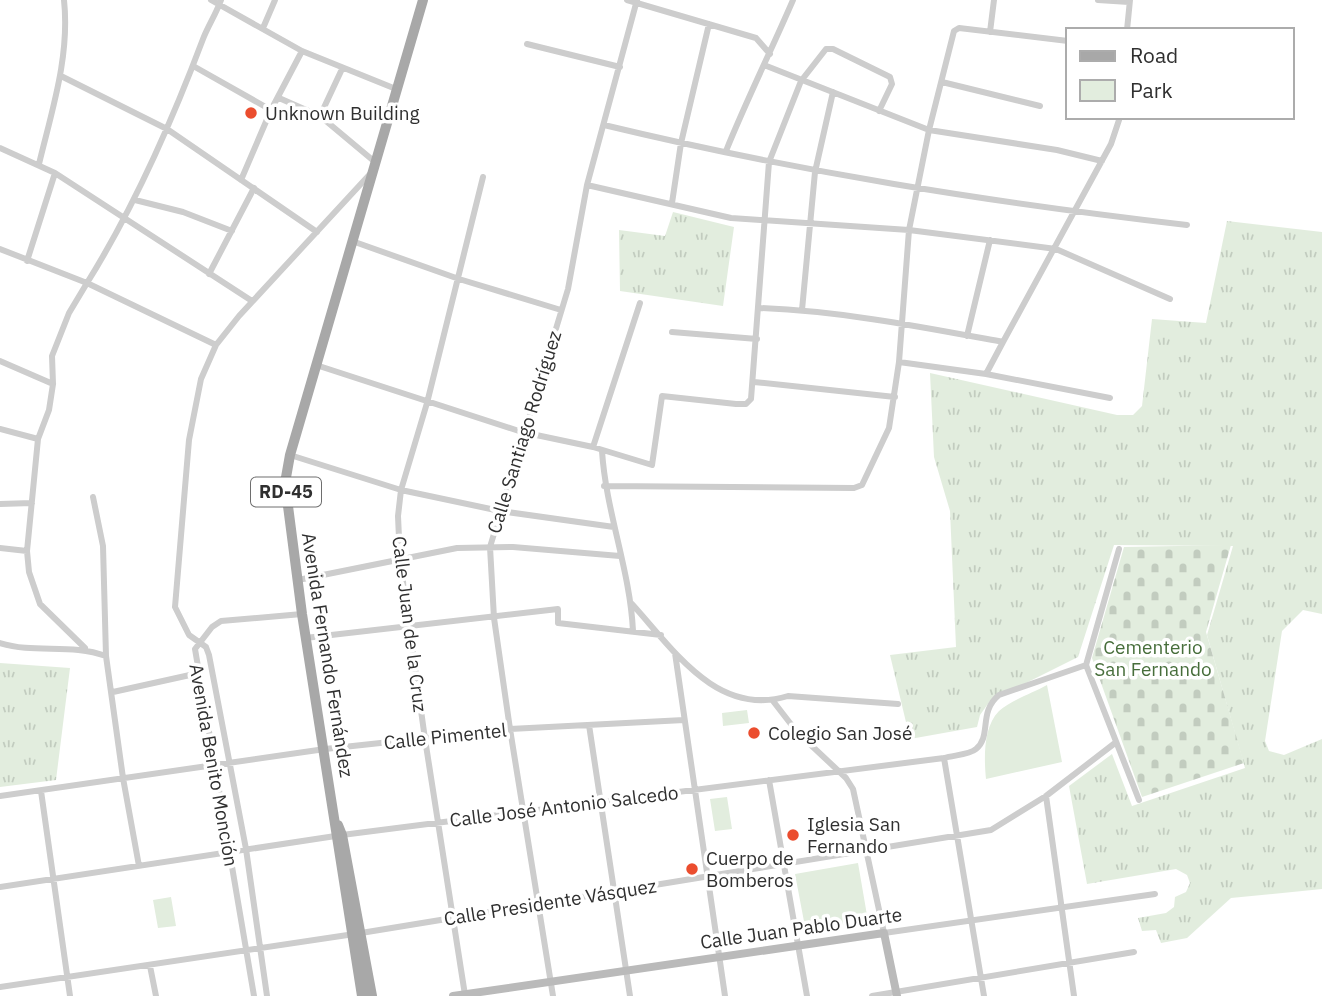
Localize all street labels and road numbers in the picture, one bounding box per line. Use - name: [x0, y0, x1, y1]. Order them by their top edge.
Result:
- street label: Calle Santiago Rodríguez: [482, 328, 566, 536]
- road number: RD-45: [251, 478, 321, 506]
- street label: Avenida Fernando Fernández: [297, 531, 359, 779]
- street label: Calle Juan de la Cruz: [387, 535, 433, 714]
- street label: Avenida Benito Monción: [184, 662, 244, 868]
- street label: Calle Pimentel: [382, 718, 508, 754]
- street label: Calle José Antonio Salcedo: [448, 780, 680, 832]
- street label: Calle Presidente Vásquez: [442, 873, 658, 931]
- street label: Calle Juan Pablo Duarte: [699, 902, 903, 954]

